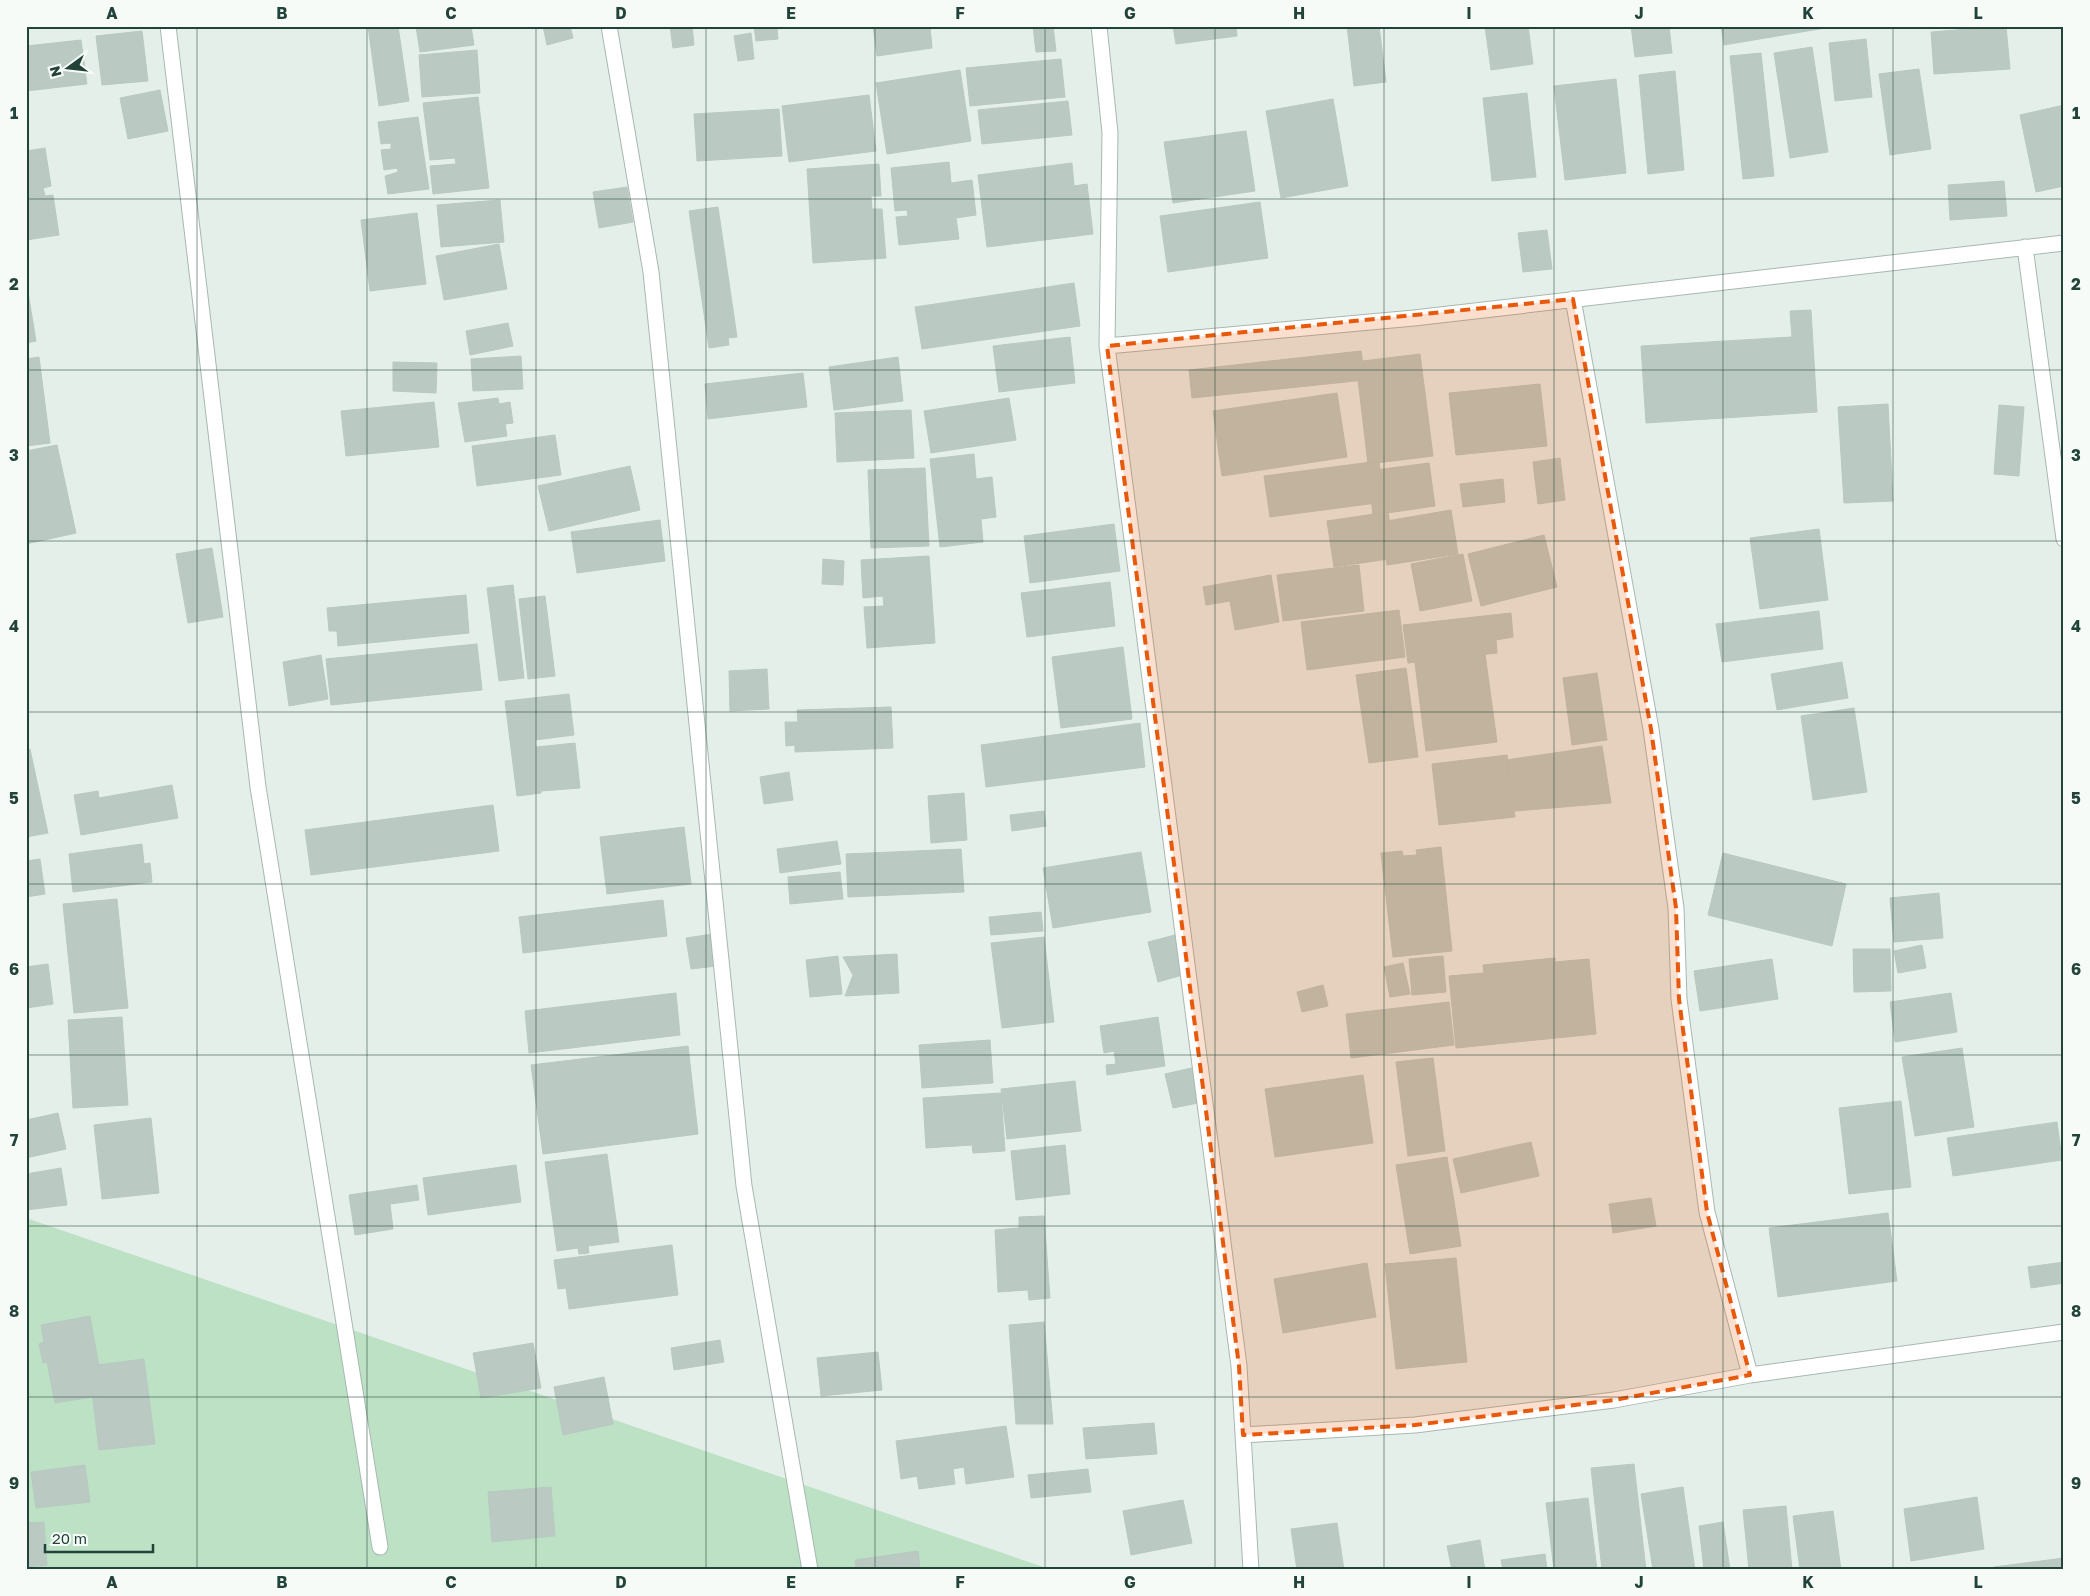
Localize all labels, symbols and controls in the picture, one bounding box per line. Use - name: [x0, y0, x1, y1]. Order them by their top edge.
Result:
- text: A: [106, 3, 118, 23]
- text: B: [276, 3, 288, 23]
- text: C: [445, 3, 457, 23]
- text: D: [615, 3, 627, 23]
- text: E: [786, 3, 796, 23]
- text: F: [955, 3, 965, 23]
- text: G: [1124, 3, 1136, 23]
- text: H: [1293, 3, 1305, 23]
- text: I: [1466, 3, 1472, 23]
- text: J: [1634, 3, 1644, 23]
- text: K: [1802, 3, 1814, 23]
- text: L: [1973, 3, 1983, 23]
- north arrow: [42, 42, 92, 92]
- text: N: [45, 64, 65, 79]
- text: 1: [10, 103, 18, 123]
- text: 1: [2072, 103, 2080, 123]
- text: 2: [9, 274, 19, 294]
- text: 2: [2071, 274, 2081, 294]
- text: 3: [9, 445, 19, 465]
- text: 3: [2071, 445, 2081, 465]
- text: 4: [9, 616, 19, 636]
- text: 4: [2071, 616, 2081, 636]
- text: 5: [9, 788, 19, 808]
- text: 5: [2071, 788, 2081, 808]
- text: 6: [9, 959, 19, 979]
- text: 6: [2071, 959, 2081, 979]
- text: 7: [10, 1130, 19, 1150]
- text: 7: [2072, 1130, 2081, 1150]
- text: 8: [9, 1301, 19, 1321]
- text: 8: [2071, 1301, 2081, 1321]
- text: 9: [9, 1473, 19, 1493]
- text: 9: [2071, 1473, 2081, 1493]
- scale bar: [45, 1521, 152, 1553]
- text: 20 m: [52, 1529, 87, 1547]
- text: A: [106, 1572, 118, 1592]
- text: B: [276, 1572, 288, 1592]
- text: C: [445, 1572, 457, 1592]
- text: D: [615, 1572, 627, 1592]
- text: E: [786, 1572, 796, 1592]
- text: F: [955, 1572, 965, 1592]
- text: G: [1124, 1572, 1136, 1592]
- text: H: [1293, 1572, 1305, 1592]
- text: I: [1466, 1572, 1472, 1592]
- text: J: [1634, 1572, 1644, 1592]
- text: K: [1802, 1572, 1814, 1592]
- text: L: [1973, 1572, 1983, 1592]

